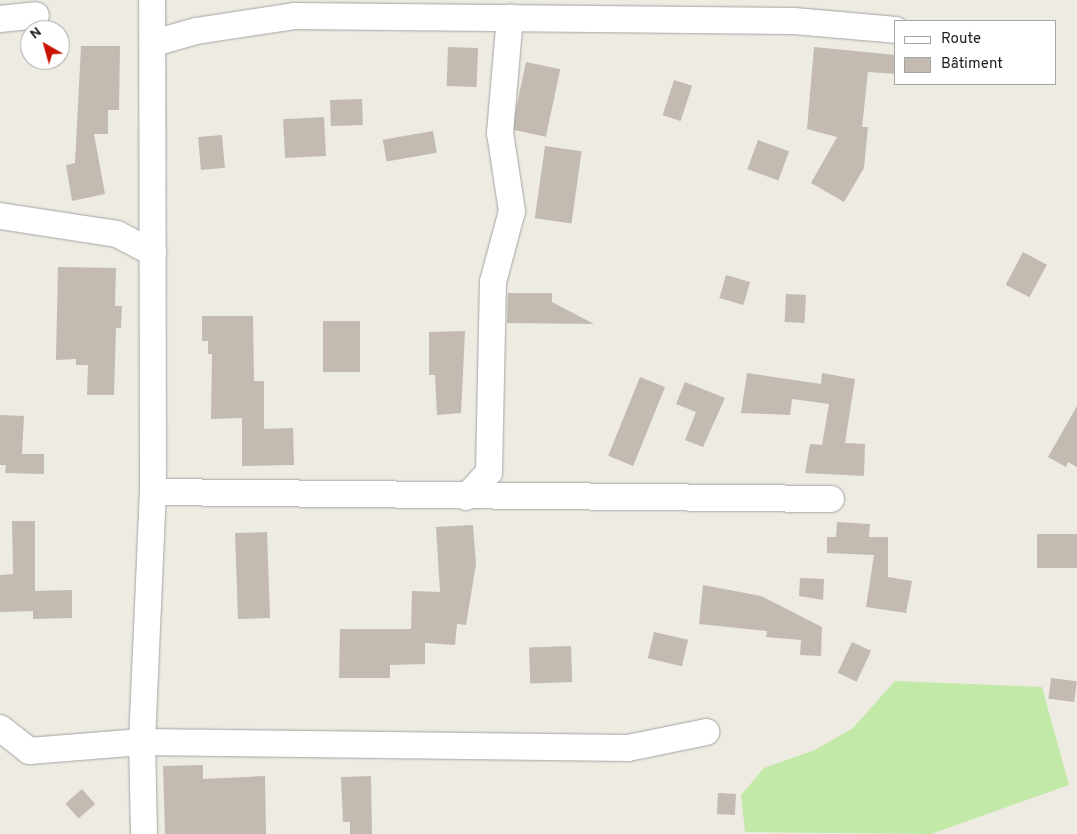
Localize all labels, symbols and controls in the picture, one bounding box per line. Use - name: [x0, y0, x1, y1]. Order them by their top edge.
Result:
- north arrow: [20, 20, 70, 70]
- legend: [894, 20, 1057, 85]
- text: N: [27, 24, 45, 43]
- text: Route: [941, 30, 981, 49]
- text: Bâtiment: [941, 55, 1003, 74]

